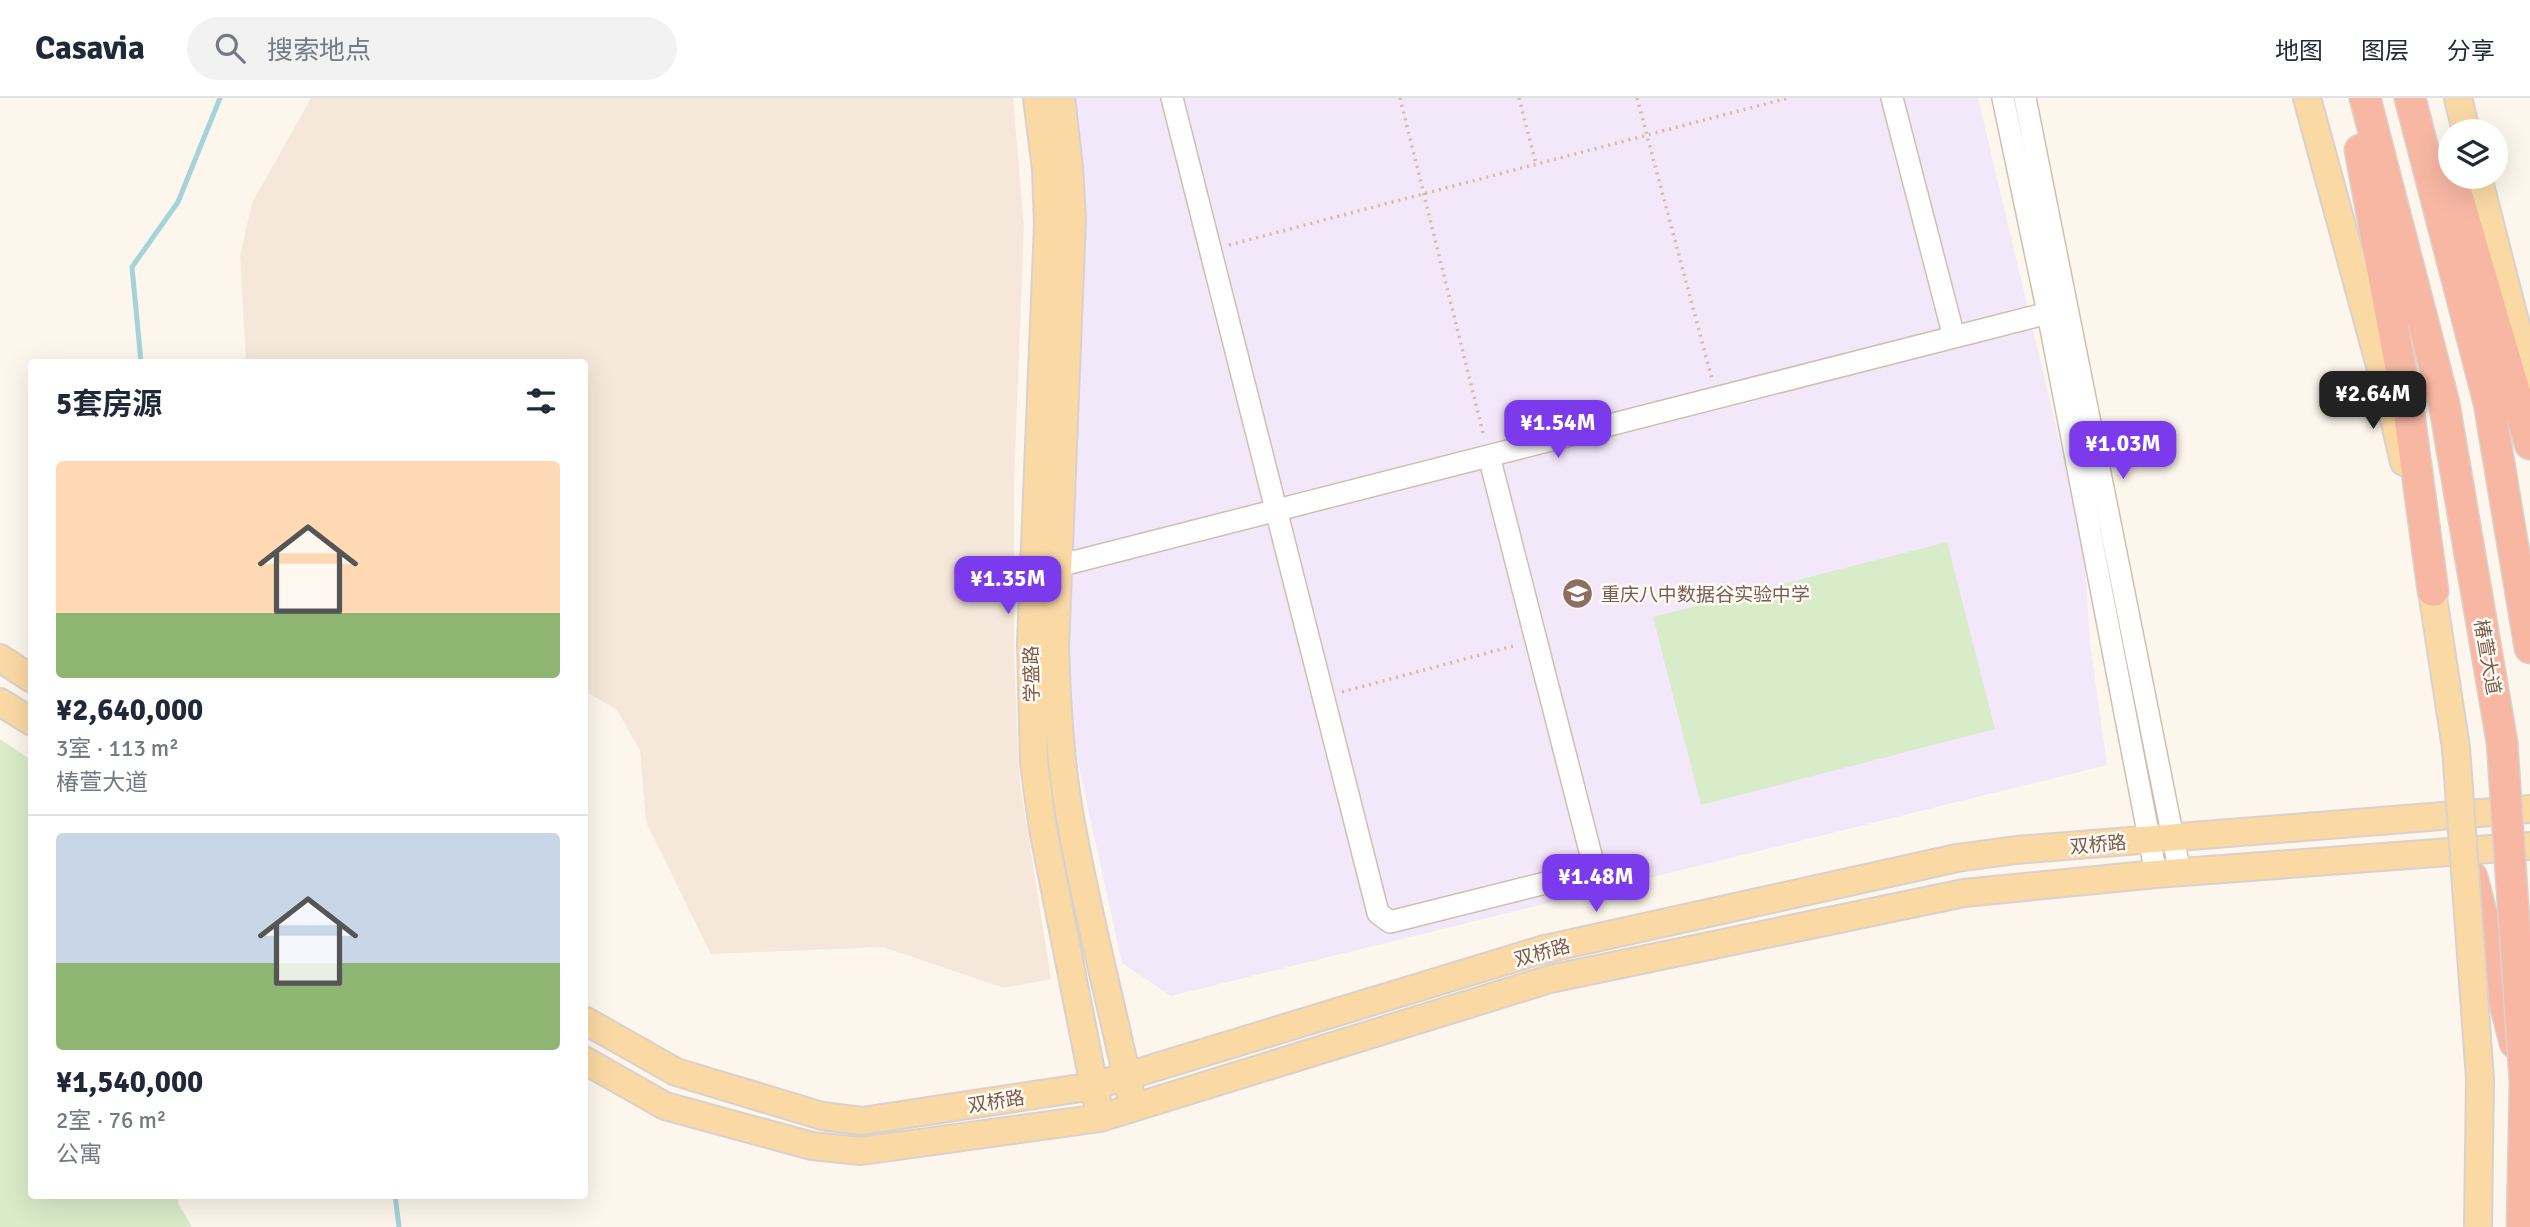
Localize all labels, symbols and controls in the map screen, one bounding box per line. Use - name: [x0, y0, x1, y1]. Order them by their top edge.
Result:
- search box: [187, 17, 677, 80]
- text: Casavia: [35, 28, 145, 69]
- icon: search: [211, 29, 249, 67]
- text: 搜索地点: [267, 35, 371, 67]
- text: 地图: [2275, 36, 2323, 66]
- text: 图层: [2361, 36, 2409, 66]
- text: 分享: [2447, 36, 2495, 66]
- map controls: [2438, 119, 2508, 189]
- button: layers: [2438, 119, 2508, 189]
- pin: ¥2.64M: [2316, 372, 2430, 431]
- text: ¥2.64M: [2335, 379, 2411, 408]
- icon: filters: [522, 382, 560, 420]
- text: 5套房源: [56, 386, 162, 423]
- pin: ¥1.54M: [1501, 400, 1615, 460]
- text: ¥1.54M: [1520, 408, 1596, 437]
- pin: ¥1.03M: [2066, 422, 2180, 481]
- text: ¥1.03M: [2085, 429, 2161, 458]
- icon: home: [245, 506, 371, 632]
- pin: ¥1.35M: [951, 556, 1065, 616]
- text: ¥1.35M: [970, 564, 1046, 593]
- school or university icon: 重庆八中数据谷实验中学: [1561, 577, 1595, 611]
- place label: 重庆八中数据谷实验中学: [1601, 583, 1810, 607]
- street label: 椿萱大道: [2469, 618, 2505, 697]
- street label: 学盛路: [1020, 645, 1044, 703]
- text: ¥2,640,000: [56, 692, 203, 729]
- text: 3室 · 113 m²: [56, 734, 179, 763]
- text: 椿萱大道: [56, 768, 148, 797]
- street label: 双桥路: [2069, 831, 2128, 859]
- pin: ¥1.48M: [1539, 854, 1653, 914]
- text: ¥1.48M: [1558, 862, 1634, 891]
- icon: home: [245, 878, 371, 1004]
- street label: 双桥路: [1512, 934, 1573, 972]
- text: ¥1,540,000: [56, 1064, 203, 1101]
- street label: 双桥路: [966, 1086, 1026, 1118]
- text: 2室 · 76 m²: [56, 1106, 166, 1135]
- text: 公寓: [56, 1140, 102, 1169]

